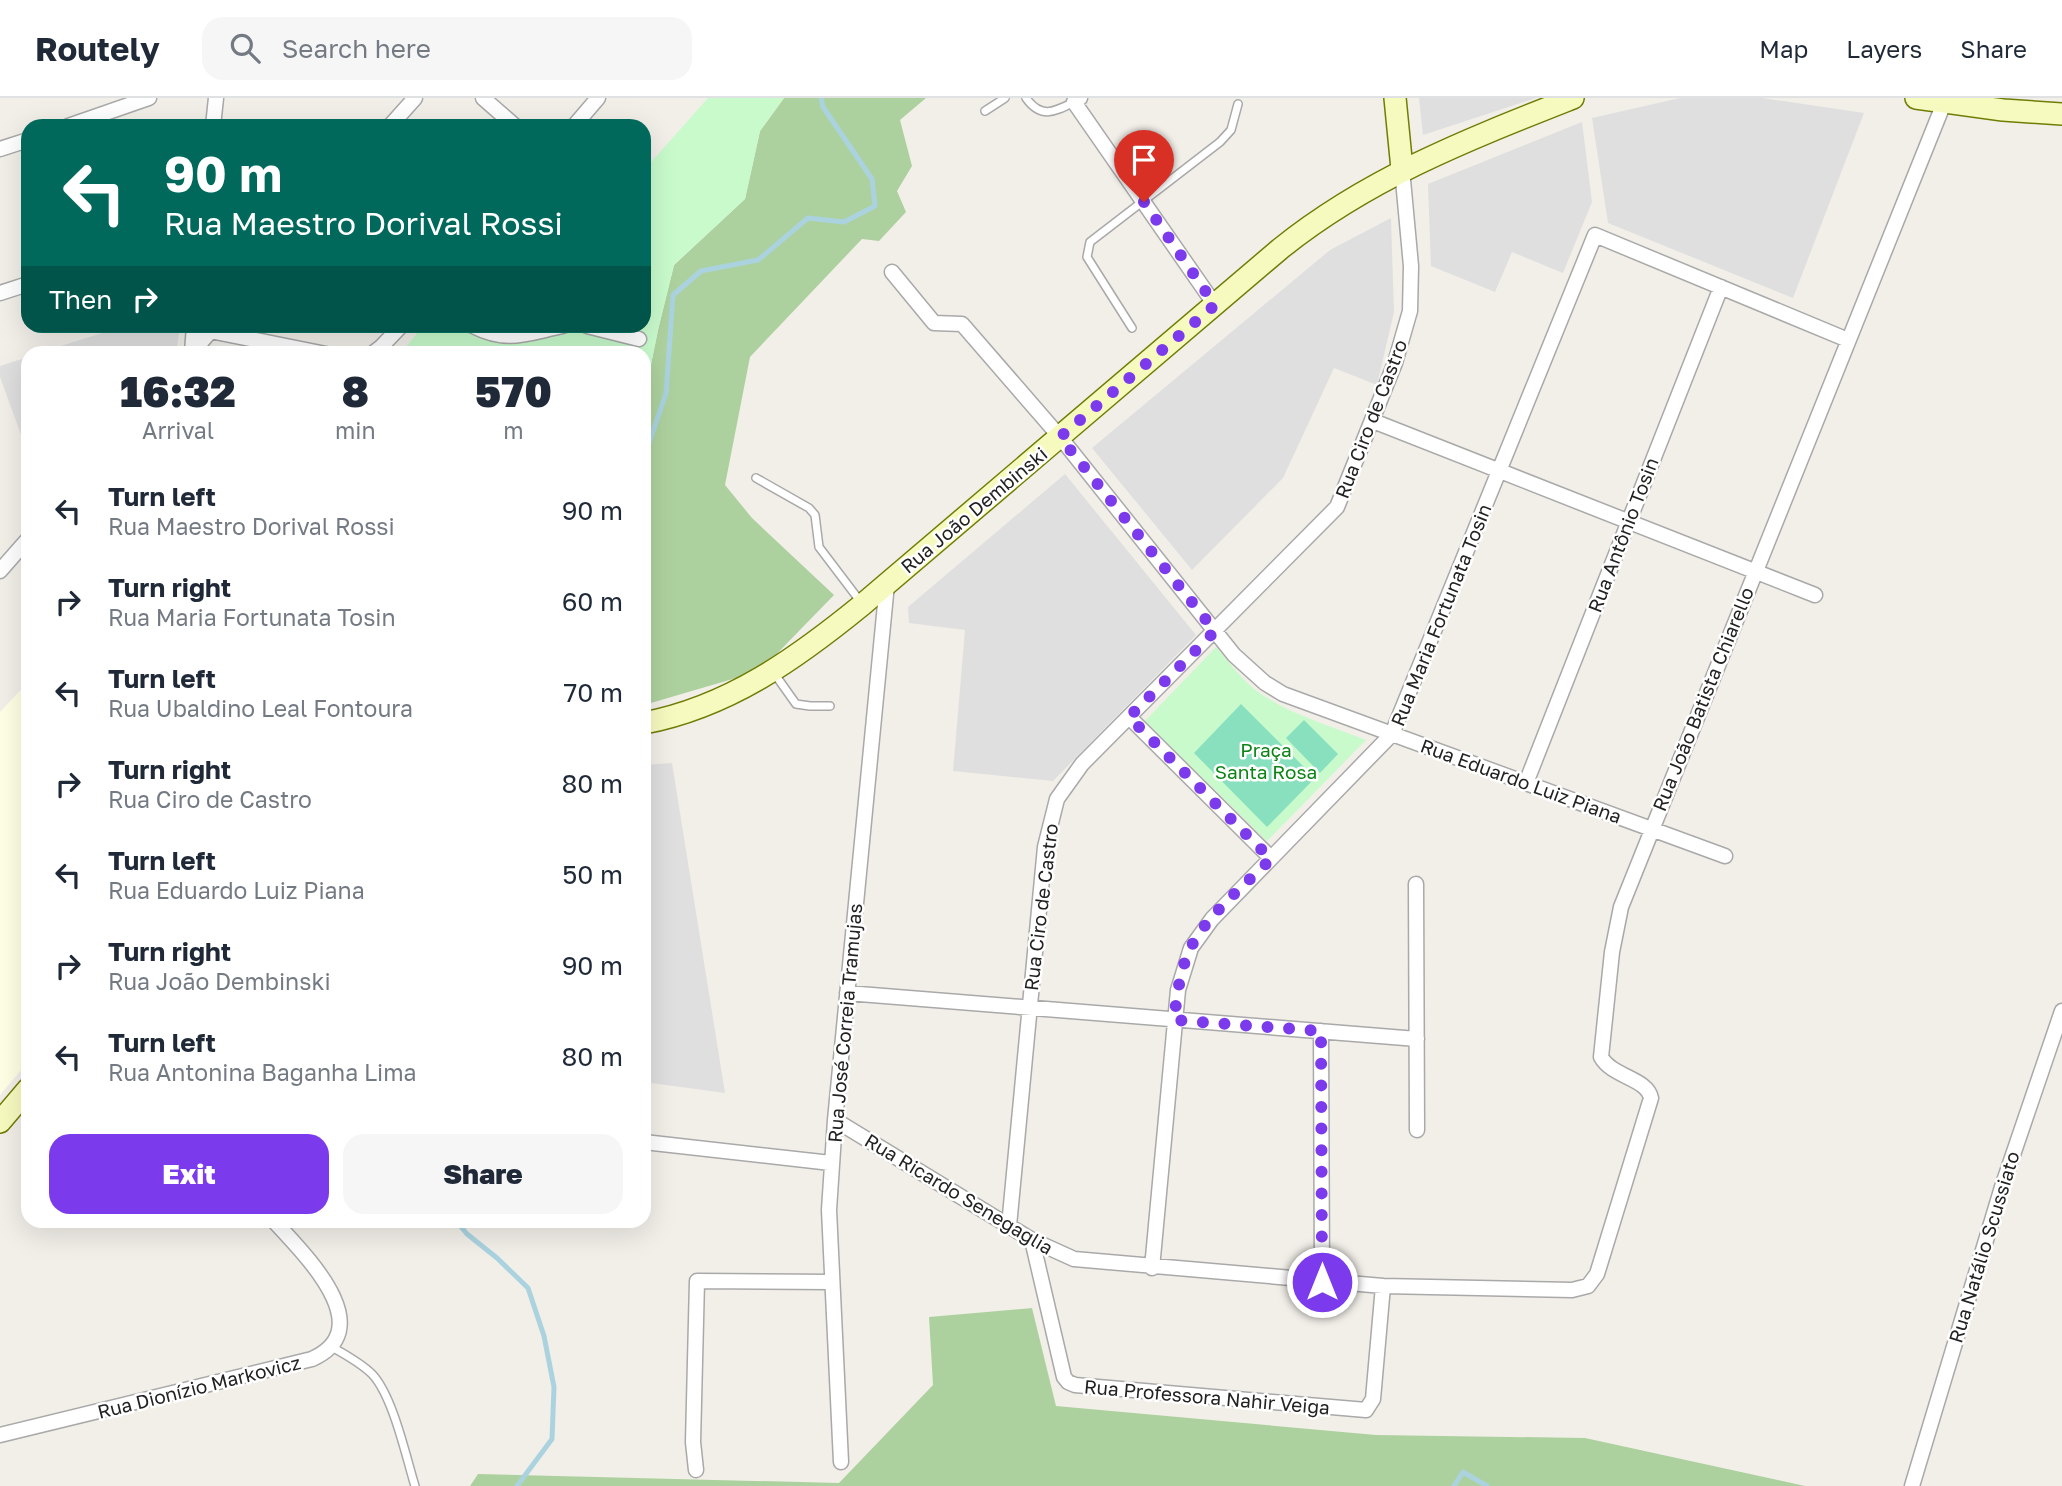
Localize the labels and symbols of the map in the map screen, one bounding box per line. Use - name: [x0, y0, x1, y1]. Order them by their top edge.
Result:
- pin: [1114, 130, 1174, 202]
- street label: Rua Ciro de Castro: [1330, 336, 1411, 502]
- street label: Rua João Dembinski: [896, 442, 1051, 578]
- street label: Rua Antônio Tosin: [1582, 454, 1663, 615]
- street label: Rua Maria Fortunata Tosin: [1385, 500, 1496, 729]
- street label: Rua João Batista Chiarello: [1647, 583, 1758, 814]
- street label: Rua Eduardo Luiz Piana: [1418, 733, 1625, 828]
- park label: Praça Santa Rosa: [1215, 738, 1317, 783]
- street label: Rua Ciro de Castro: [1019, 822, 1062, 992]
- street label: Rua José Correia Tramujas: [823, 902, 866, 1144]
- street label: Rua Ricardo Senegaglia: [861, 1128, 1058, 1259]
- street label: Rua Natálio Scussiato: [1943, 1148, 2024, 1345]
- position arrow: [1285, 1245, 1359, 1319]
- street label: Rua Dionízio Markovicz: [95, 1350, 303, 1423]
- street label: Rua Professora Nahir Veiga: [1083, 1374, 1331, 1419]

